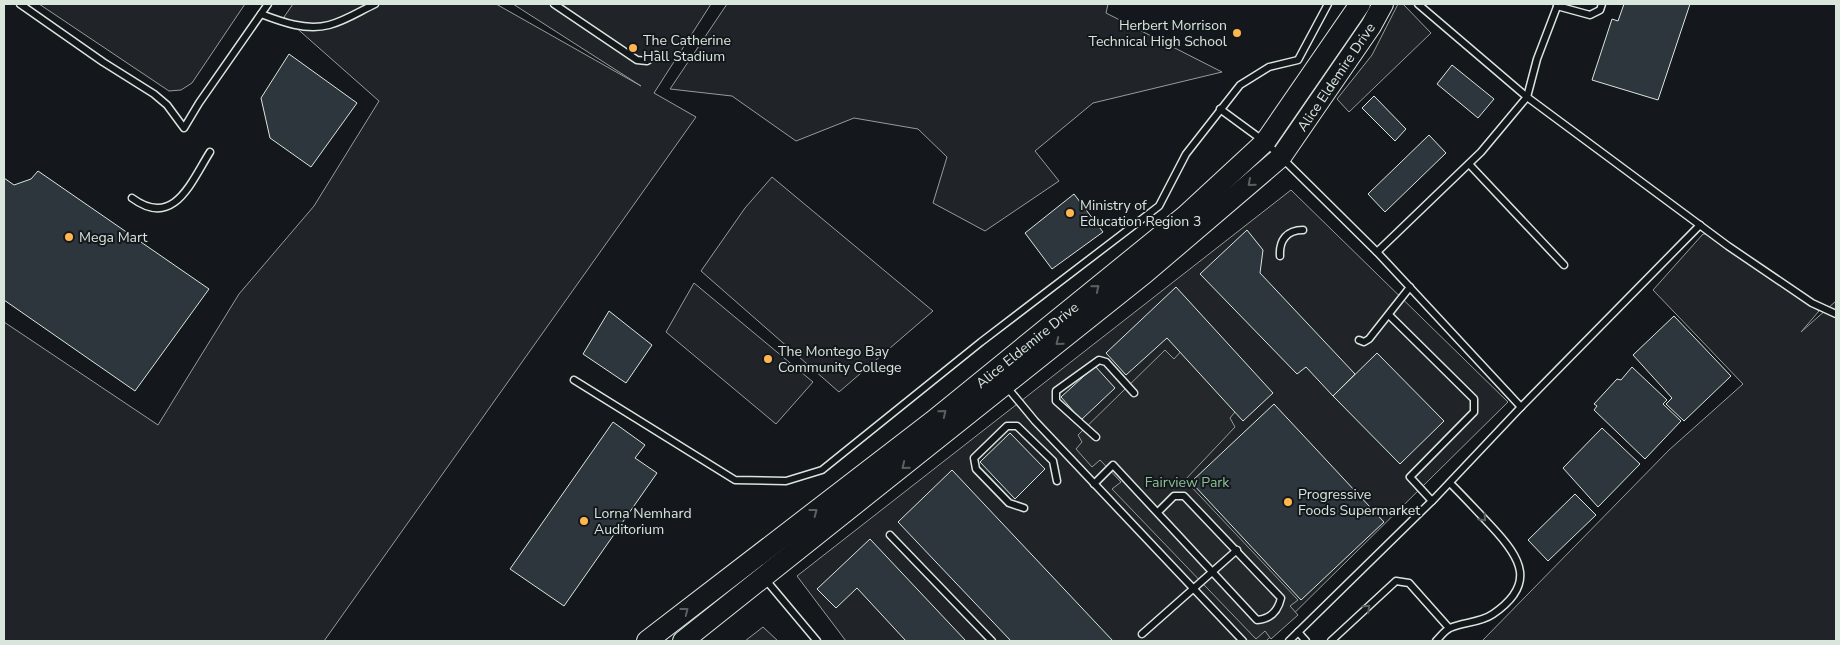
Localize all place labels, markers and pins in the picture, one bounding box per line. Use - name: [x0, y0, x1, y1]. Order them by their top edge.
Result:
- place label: Herbert Morrison Technical High School: [1089, 16, 1228, 51]
- marker: Herbert Morrison Technical High School: [1231, 27, 1243, 39]
- place label: The Catherine Hall Stadium: [643, 31, 731, 66]
- marker: The Catherine Hall Stadium: [627, 42, 639, 54]
- place label: Ministry of Education Region 3: [1080, 196, 1201, 231]
- marker: Ministry of Education Region 3: [1064, 207, 1076, 219]
- place label: Mega Mart: [79, 228, 147, 247]
- marker: Mega Mart: [63, 231, 75, 243]
- place label: The Montego Bay Community College: [778, 342, 902, 377]
- marker: The Montego Bay Community College: [762, 353, 774, 365]
- place label: Progressive Foods Supermarket: [1298, 485, 1420, 520]
- marker: Progressive Foods Supermarket: [1282, 496, 1294, 508]
- place label: Lorna Nemhard Auditorium: [594, 504, 692, 539]
- marker: Lorna Nemhard Auditorium: [578, 515, 590, 527]

